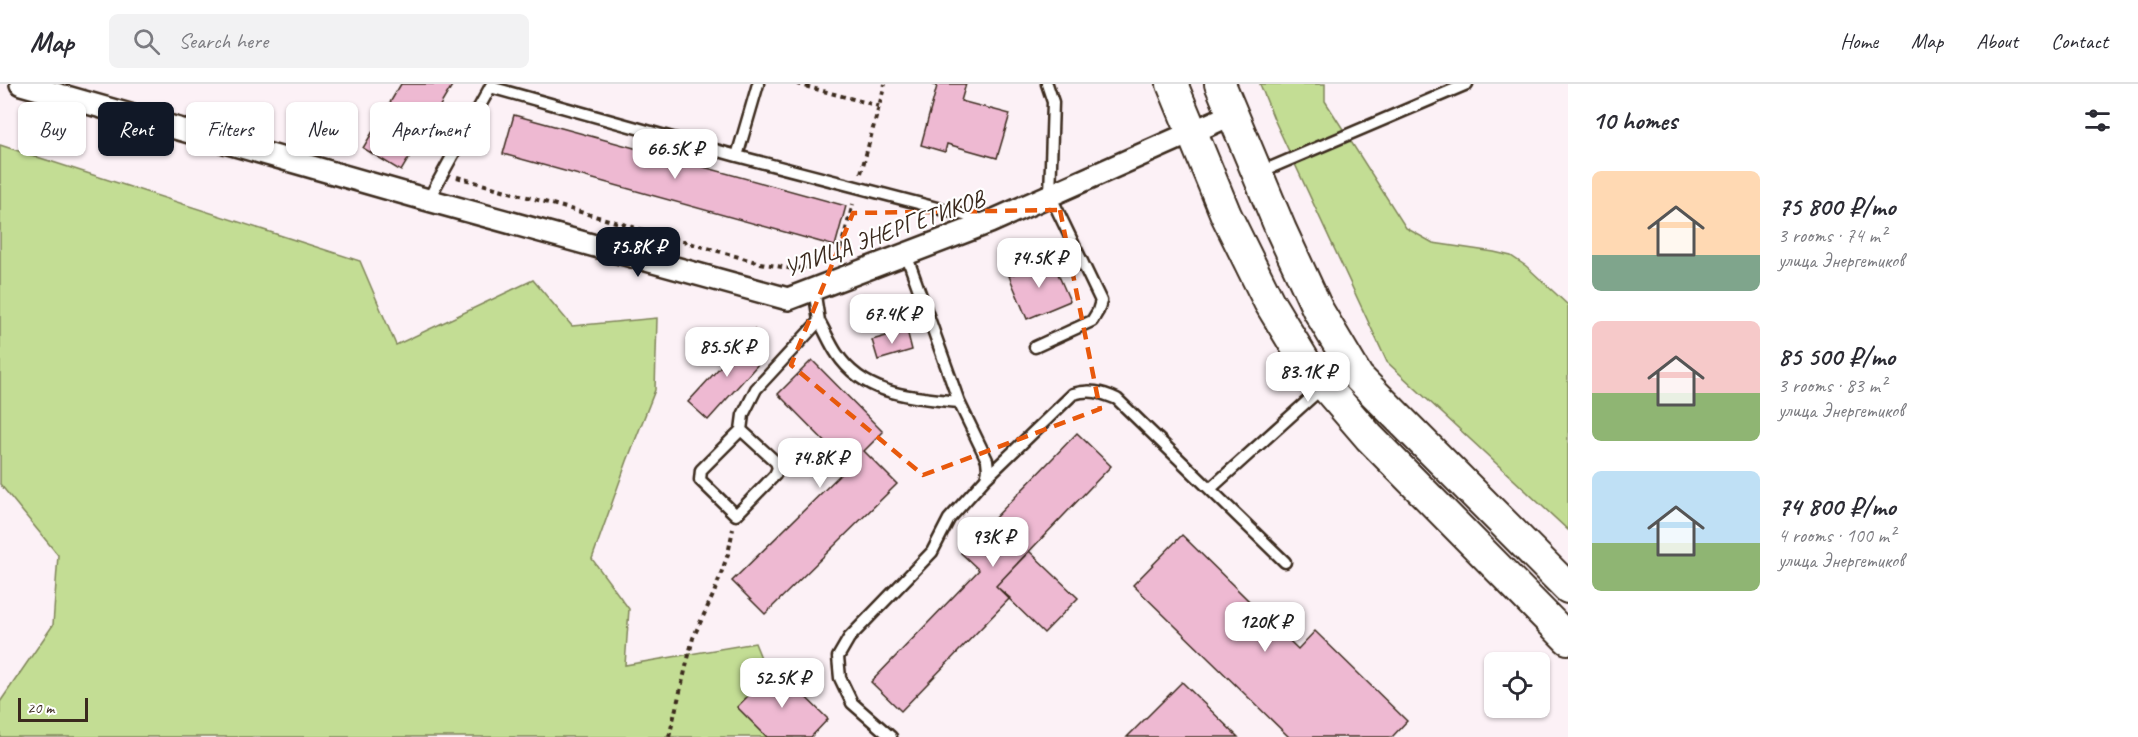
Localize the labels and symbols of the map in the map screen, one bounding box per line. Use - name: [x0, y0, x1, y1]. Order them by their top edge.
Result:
- pin: 66.5K ₽: [620, 129, 730, 180]
- street label: УЛИЦА ЭНЕРГЕТИКОВ: [780, 182, 990, 283]
- pin: 75.8K ₽: [583, 227, 693, 278]
- pin: 74.5K ₽: [984, 238, 1094, 289]
- pin: 67.4K ₽: [837, 294, 947, 345]
- pin: 85.5K ₽: [672, 327, 782, 378]
- pin: 83.1K ₽: [1253, 352, 1363, 403]
- pin: 74.8K ₽: [765, 438, 875, 489]
- pin: 93K ₽: [951, 517, 1035, 568]
- pin: 120K ₽: [1216, 602, 1314, 653]
- pin: 52.5K ₽: [727, 658, 837, 709]
- scale bar: [18, 695, 88, 722]

